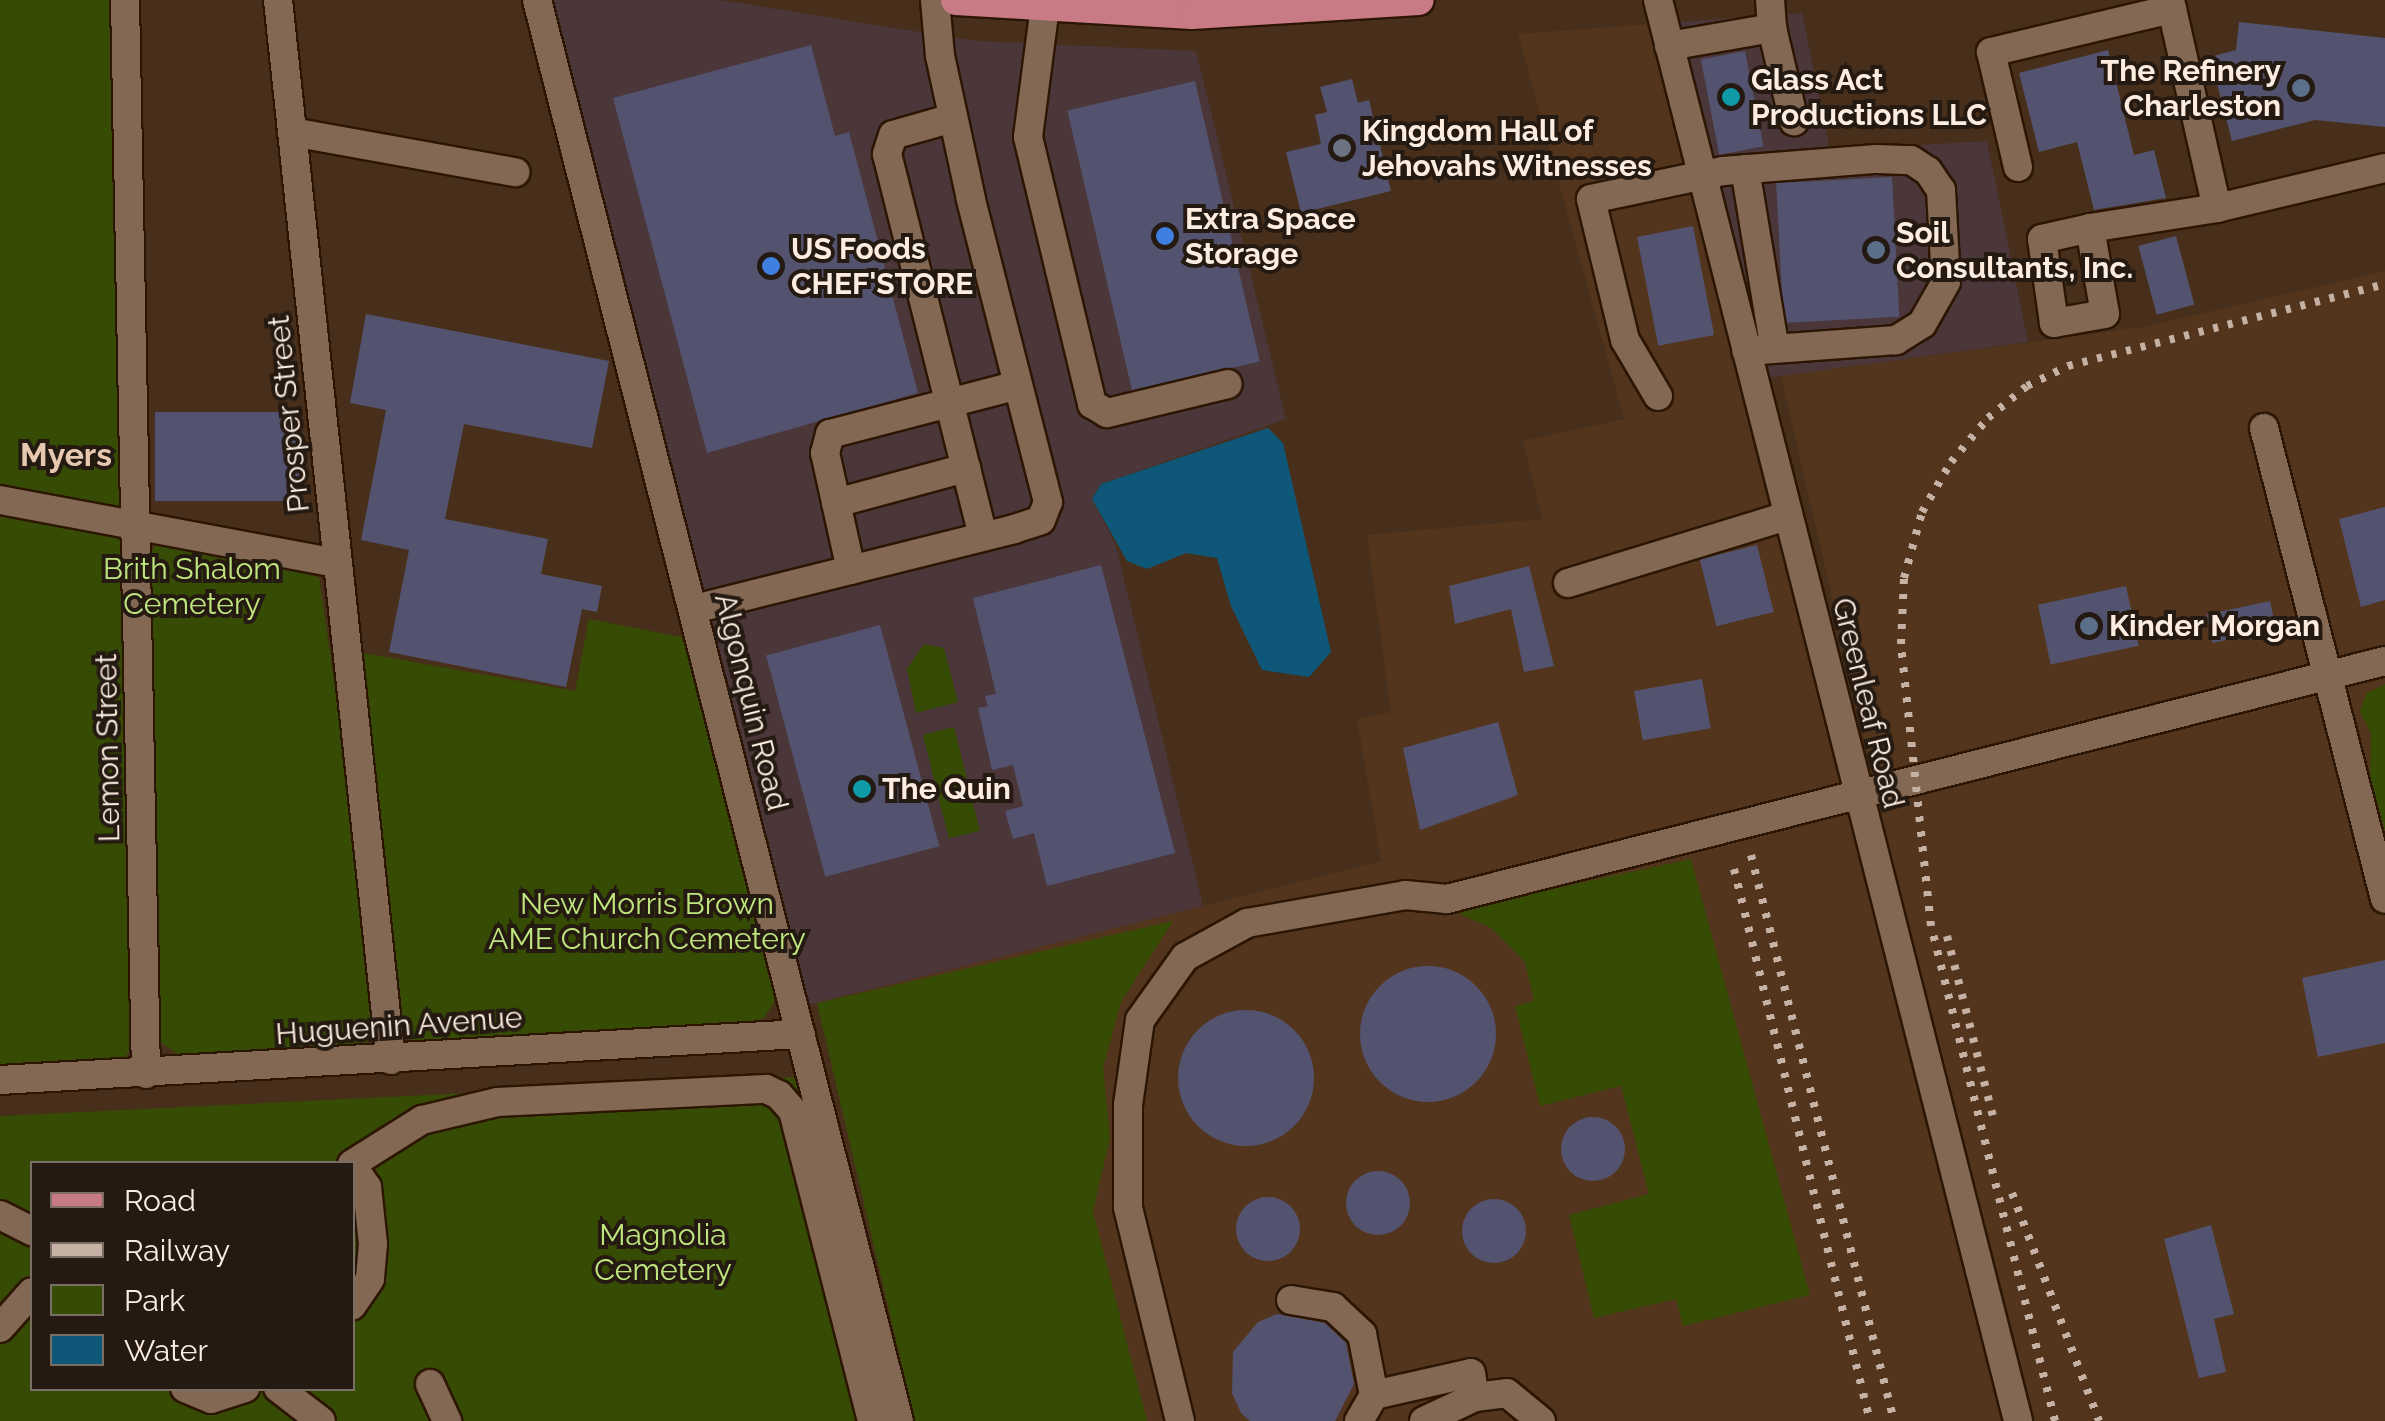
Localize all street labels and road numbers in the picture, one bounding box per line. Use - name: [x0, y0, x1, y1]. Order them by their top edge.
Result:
- street label: Prosper Street: [261, 313, 317, 515]
- street label: Algonquin Road: [707, 590, 795, 814]
- street label: Greenleaf Road: [1824, 594, 1912, 812]
- street label: Lemon Street: [88, 653, 128, 843]
- street label: Huguenin Avenue: [274, 999, 524, 1053]

